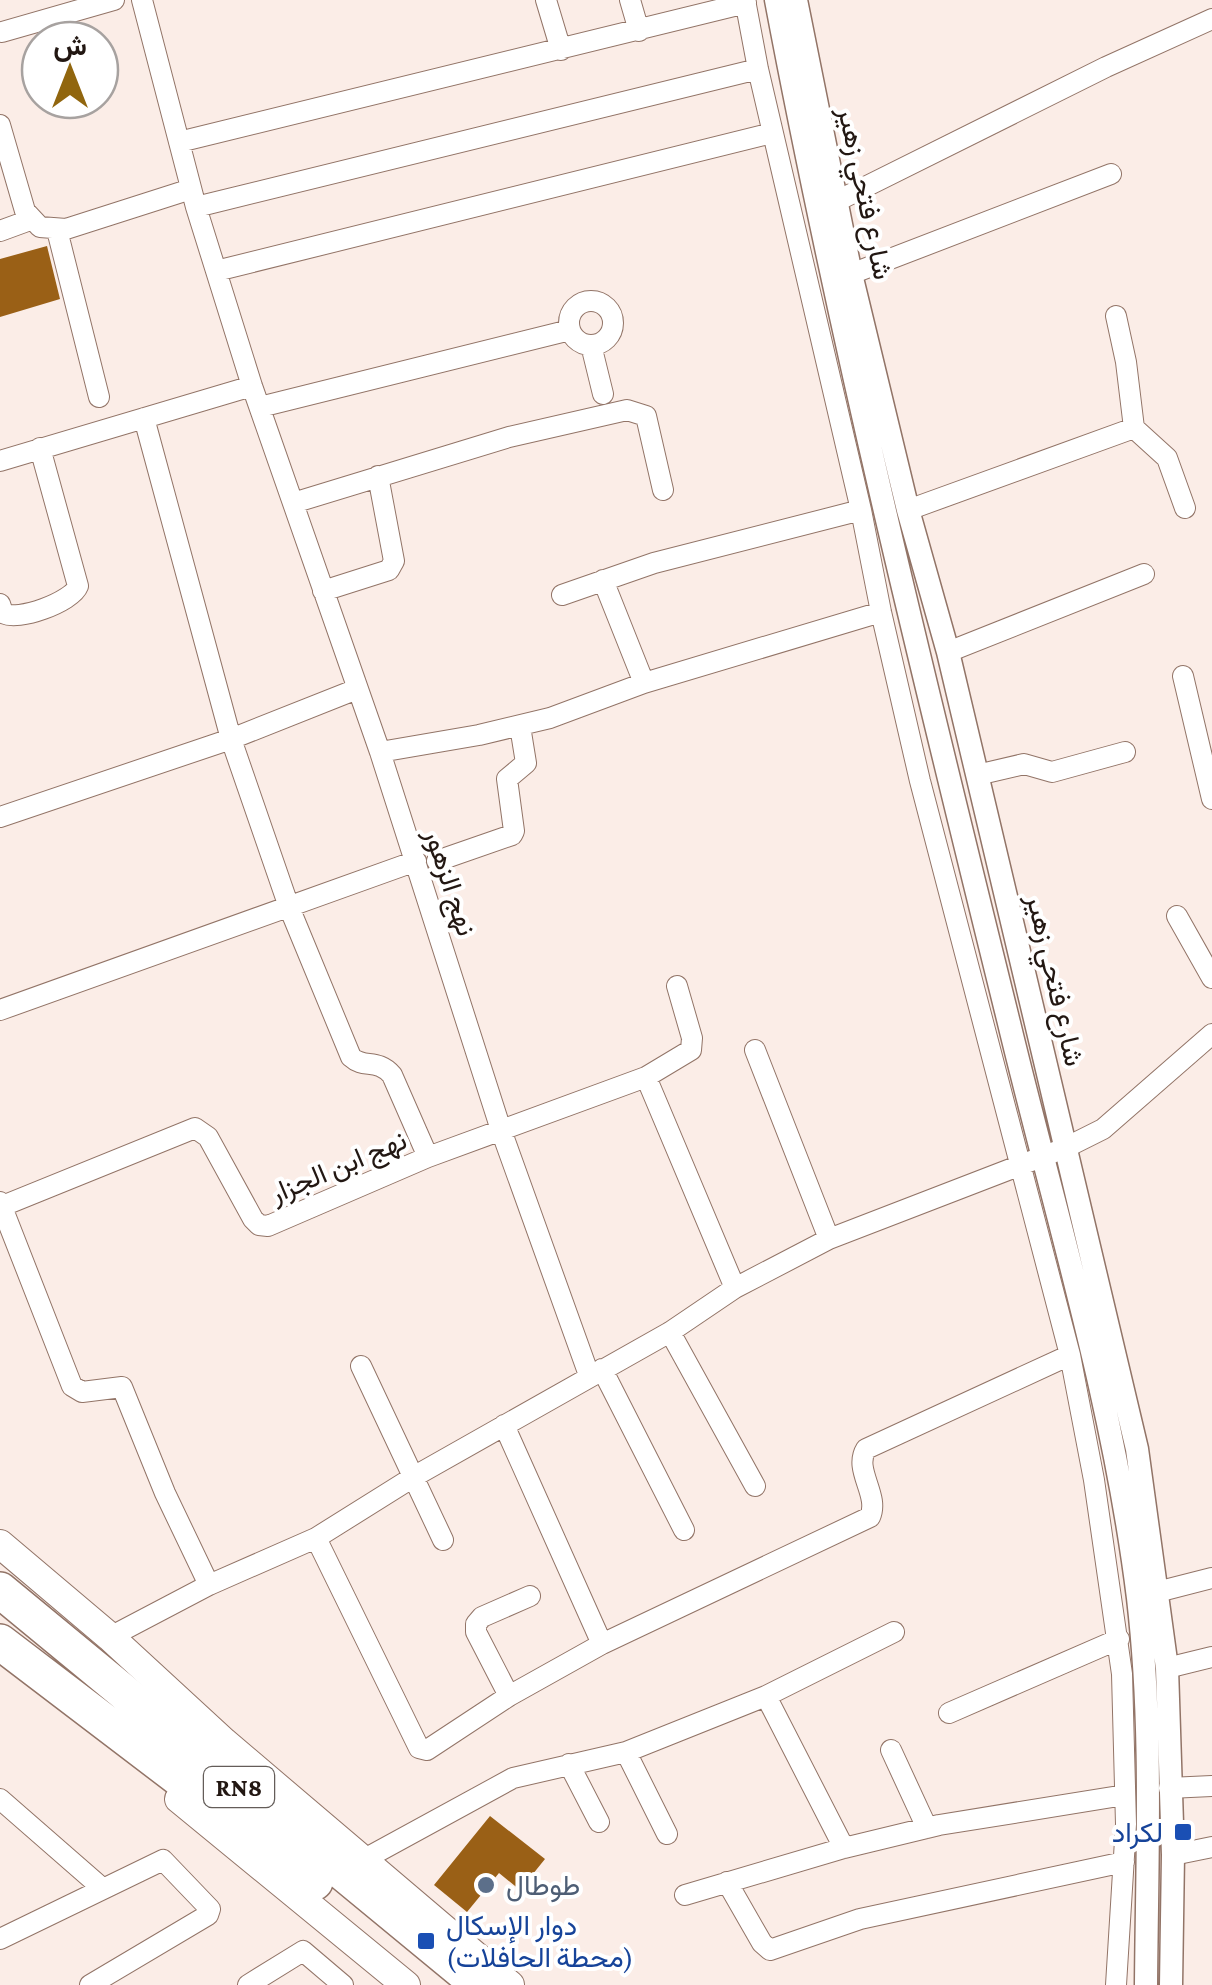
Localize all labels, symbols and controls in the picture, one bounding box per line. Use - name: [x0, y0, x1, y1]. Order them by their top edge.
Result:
- north arrow: [20, 20, 120, 120]
- text: ش: [53, 30, 87, 62]
- street label: شارع فتحي زهير: [825, 103, 899, 284]
- street label: نهج الزهور: [415, 824, 482, 941]
- street label: شارع فتحي زهير: [1014, 890, 1090, 1071]
- street label: نهج ابن الجزار: [264, 1124, 413, 1213]
- road number: RN8: [204, 1767, 274, 1807]
- place label: لكراد: [1112, 1817, 1163, 1850]
- marker: لكراد: [1172, 1821, 1194, 1843]
- place label: طوطال: [506, 1870, 580, 1903]
- marker: طوطال: [475, 1874, 497, 1896]
- place label: دوار الإسكال (محطة الحافلات): [446, 1910, 634, 1974]
- marker: دوار الإسكال (محطة الحافلات): [415, 1930, 437, 1952]

